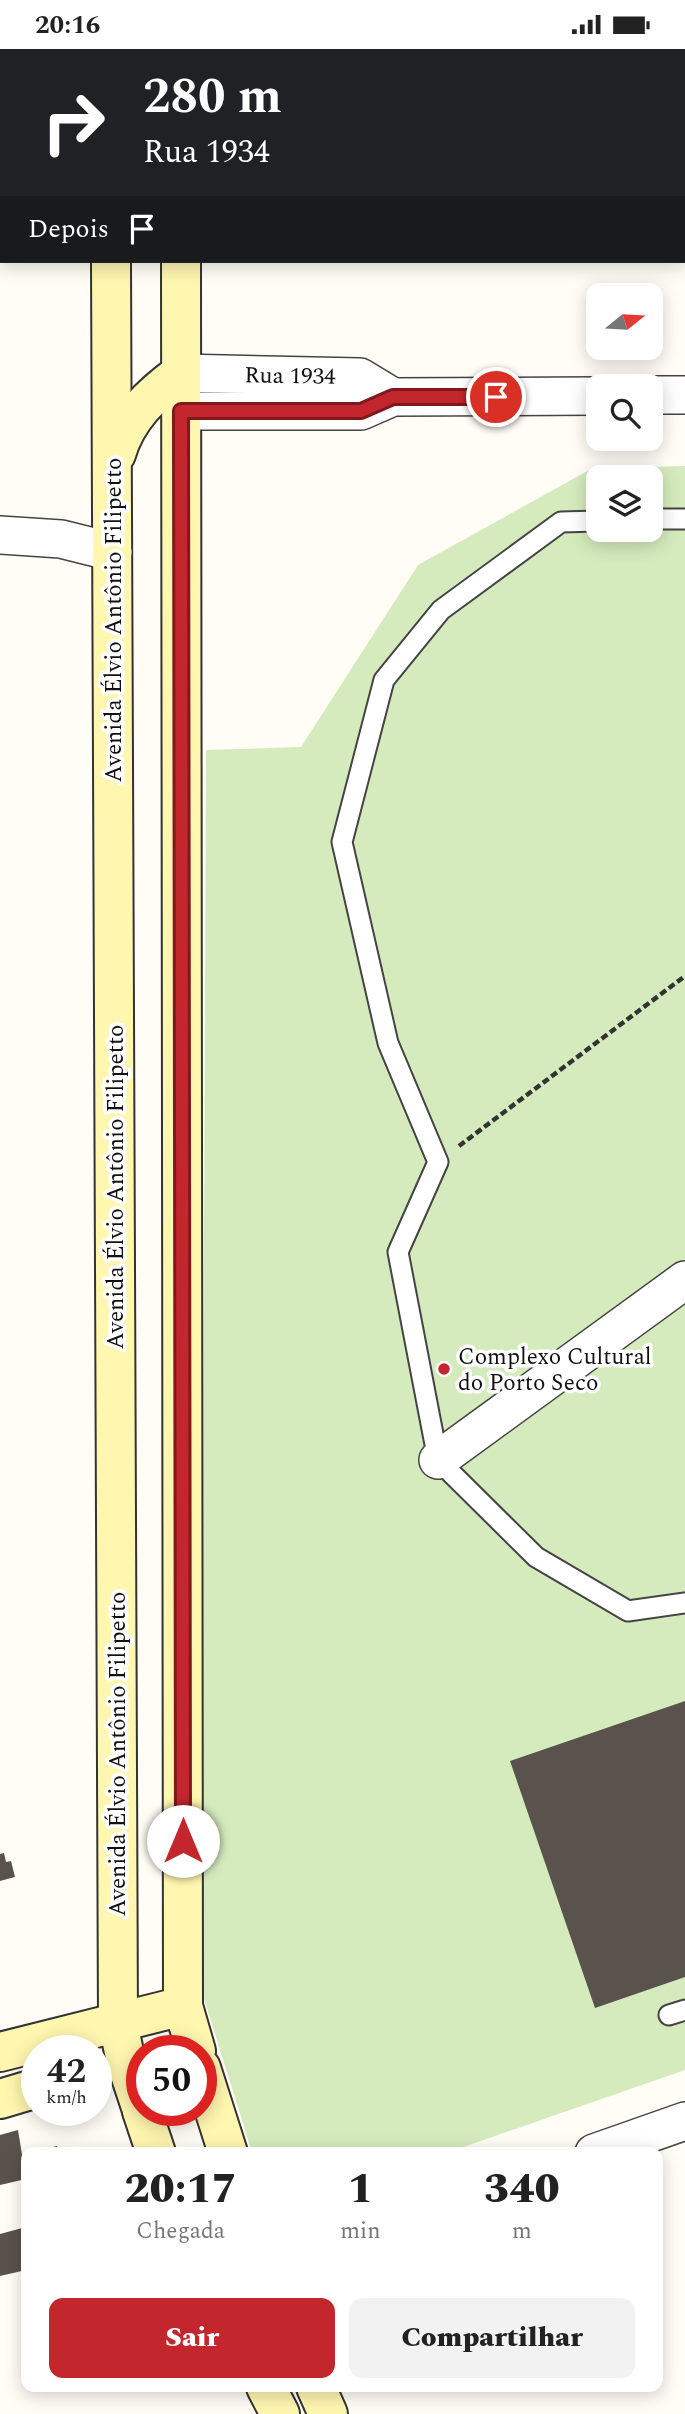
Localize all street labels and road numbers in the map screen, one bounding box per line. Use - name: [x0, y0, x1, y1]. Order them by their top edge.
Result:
- street label: Rua 1934: [244, 358, 336, 395]
- street label: Avenida Élvio Antônio Filipetto: [97, 458, 132, 782]
- street label: Avenida Élvio Antônio Filipetto: [99, 1025, 134, 1349]
- street label: Avenida Élvio Antônio Filipetto: [101, 1592, 136, 1916]

